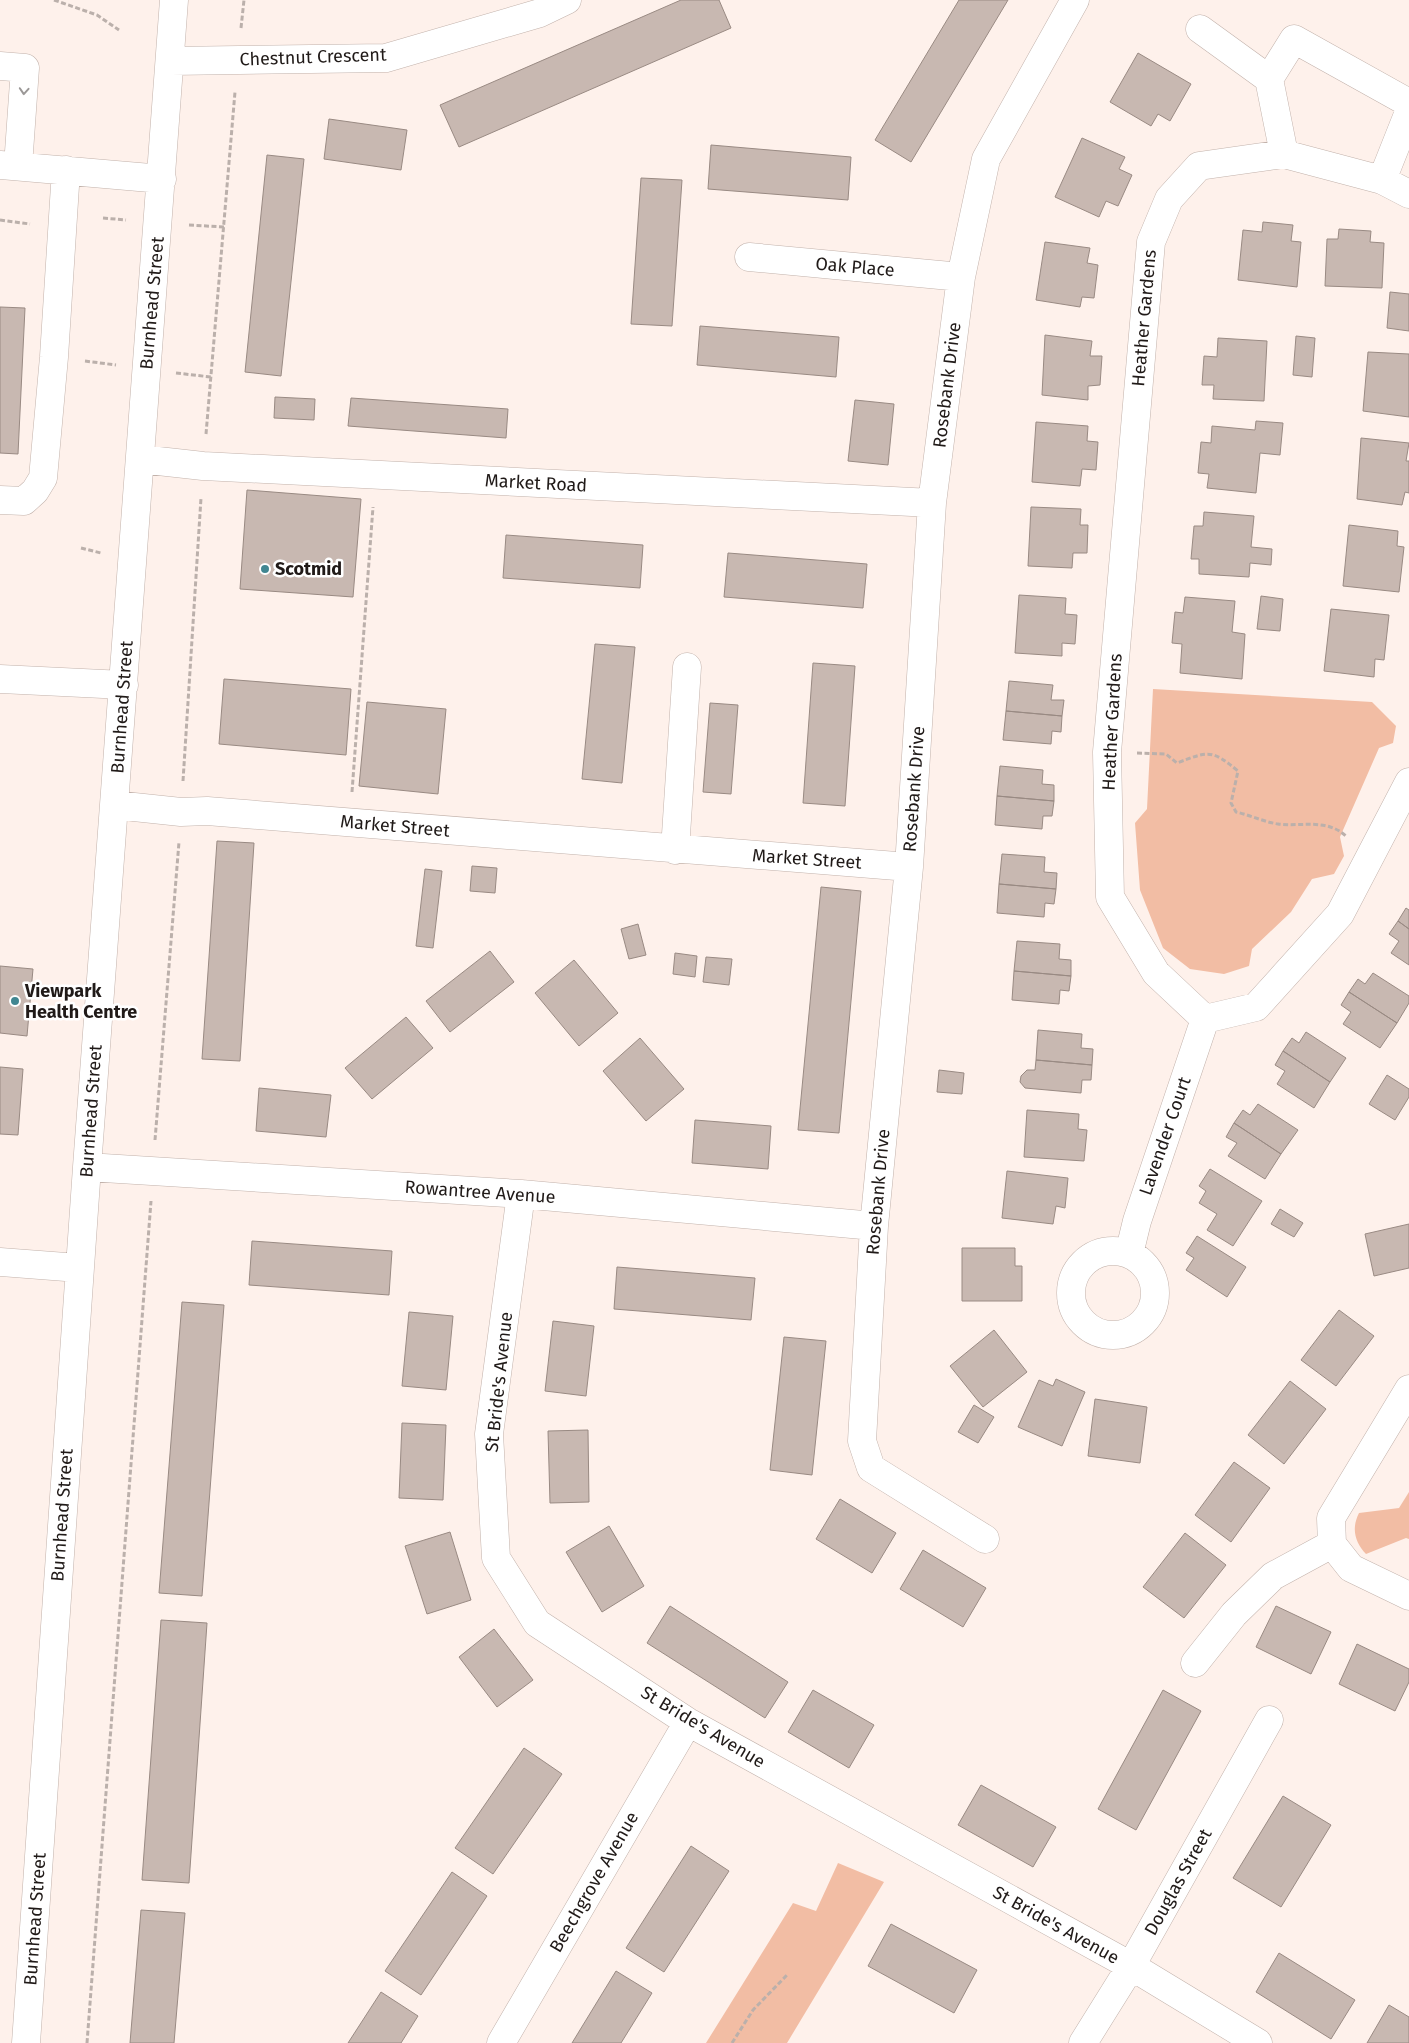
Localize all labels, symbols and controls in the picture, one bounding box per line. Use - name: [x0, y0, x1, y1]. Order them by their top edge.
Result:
- street label: Chestnut Crescent: [239, 43, 387, 71]
- one-way arrow: [18, 87, 29, 95]
- street label: Burnhead Street: [135, 235, 169, 370]
- street label: Heather Gardens: [1127, 249, 1161, 387]
- street label: Oak Place: [815, 253, 895, 281]
- street label: Rosebank Drive: [928, 321, 966, 449]
- street label: Market Road: [484, 469, 588, 497]
- place label: Scotmid: [275, 558, 342, 580]
- marker: Scotmid: [259, 563, 271, 575]
- street label: Burnhead Street: [106, 639, 138, 774]
- street label: Heather Gardens: [1097, 653, 1127, 791]
- street label: Rosebank Drive: [899, 725, 929, 853]
- street label: Market Street: [339, 810, 451, 842]
- street label: Market Street: [752, 844, 863, 874]
- place label: Viewpark Health Centre: [24, 980, 137, 1023]
- marker: Viewpark Health Centre: [9, 995, 21, 1007]
- street label: Burnhead Street: [75, 1043, 107, 1178]
- street label: Lavender Court: [1134, 1073, 1196, 1198]
- street label: Rosebank Drive: [862, 1128, 894, 1256]
- street label: Rowantree Avenue: [404, 1176, 556, 1208]
- street label: St Bride's Avenue: [481, 1311, 517, 1453]
- street label: Burnhead Street: [46, 1447, 78, 1582]
- street label: St Bride's Avenue: [637, 1681, 769, 1773]
- street label: Beechgrove Avenue: [545, 1808, 643, 1956]
- street label: Douglas Street: [1140, 1824, 1217, 1939]
- street label: Burnhead Street: [19, 1851, 51, 1986]
- street label: St Bride's Avenue: [989, 1881, 1123, 1969]

